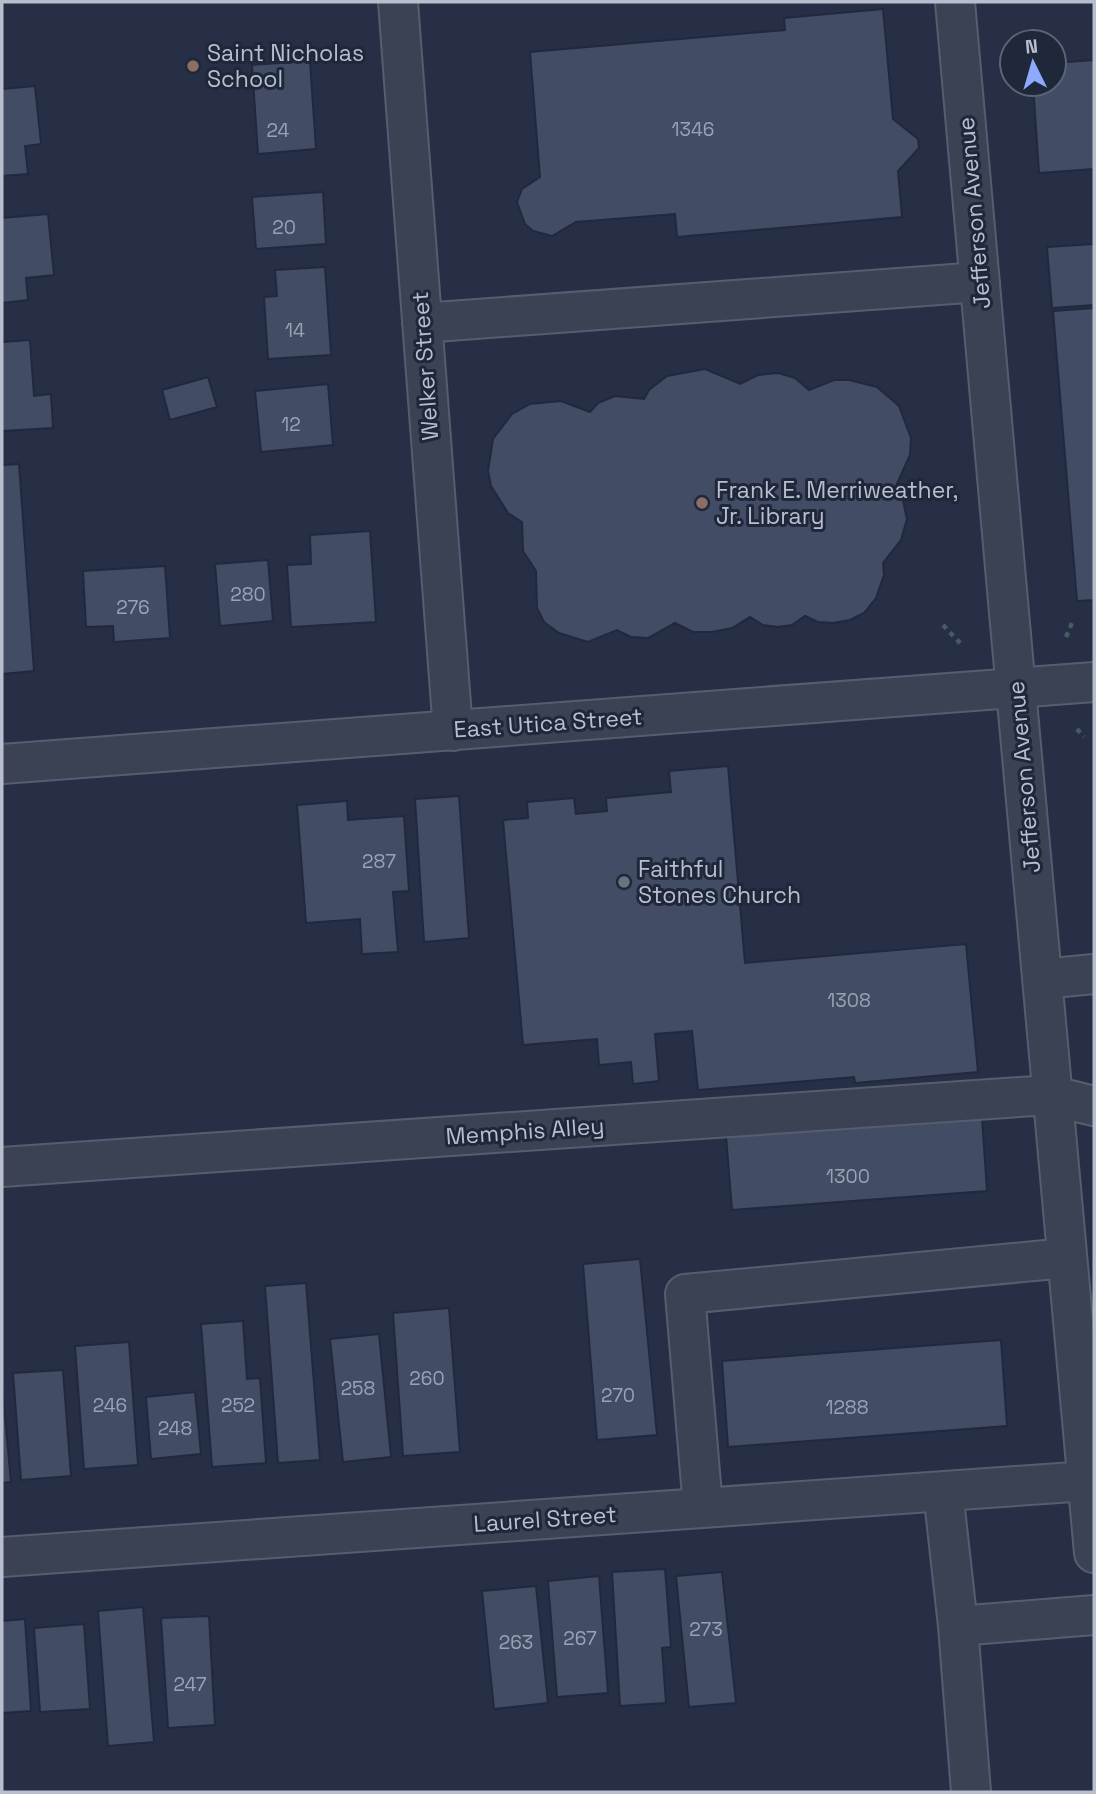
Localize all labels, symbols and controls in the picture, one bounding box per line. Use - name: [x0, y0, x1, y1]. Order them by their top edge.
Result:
- north arrow: [998, 28, 1068, 98]
- text: N: [1024, 34, 1039, 60]
- place label: Saint Nicholas School: [207, 38, 364, 94]
- marker: Saint Nicholas School: [185, 58, 201, 74]
- street label: Jefferson Avenue: [951, 116, 997, 310]
- house number: 1346: [672, 117, 714, 142]
- house number: 24: [267, 118, 290, 143]
- house number: 20: [272, 215, 296, 240]
- street label: Welker Street: [405, 290, 445, 442]
- house number: 14: [285, 318, 305, 343]
- house number: 12: [281, 412, 301, 437]
- place label: Frank E. Merriweather, Jr. Library: [716, 475, 958, 531]
- marker: Frank E. Merriweather, Jr. Library: [694, 495, 710, 511]
- house number: 280: [230, 582, 266, 607]
- house number: 276: [116, 595, 150, 620]
- street label: Jefferson Avenue: [1001, 680, 1047, 874]
- street label: East Utica Street: [453, 701, 643, 745]
- house number: 287: [362, 849, 396, 874]
- place label: Faithful Stones Church: [638, 854, 801, 910]
- marker: Faithful Stones Church: [616, 874, 632, 890]
- house number: 1308: [827, 988, 871, 1013]
- street label: Memphis Alley: [445, 1110, 605, 1152]
- house number: 1300: [826, 1164, 870, 1189]
- house number: 260: [409, 1366, 445, 1391]
- house number: 258: [341, 1376, 375, 1401]
- house number: 270: [601, 1383, 635, 1408]
- house number: 246: [93, 1393, 127, 1418]
- house number: 252: [221, 1393, 255, 1418]
- house number: 1288: [825, 1395, 869, 1420]
- house number: 248: [158, 1416, 192, 1441]
- street label: Laurel Street: [472, 1499, 618, 1539]
- house number: 273: [689, 1617, 723, 1642]
- house number: 267: [563, 1626, 597, 1651]
- house number: 263: [499, 1630, 533, 1655]
- house number: 247: [174, 1672, 207, 1697]

